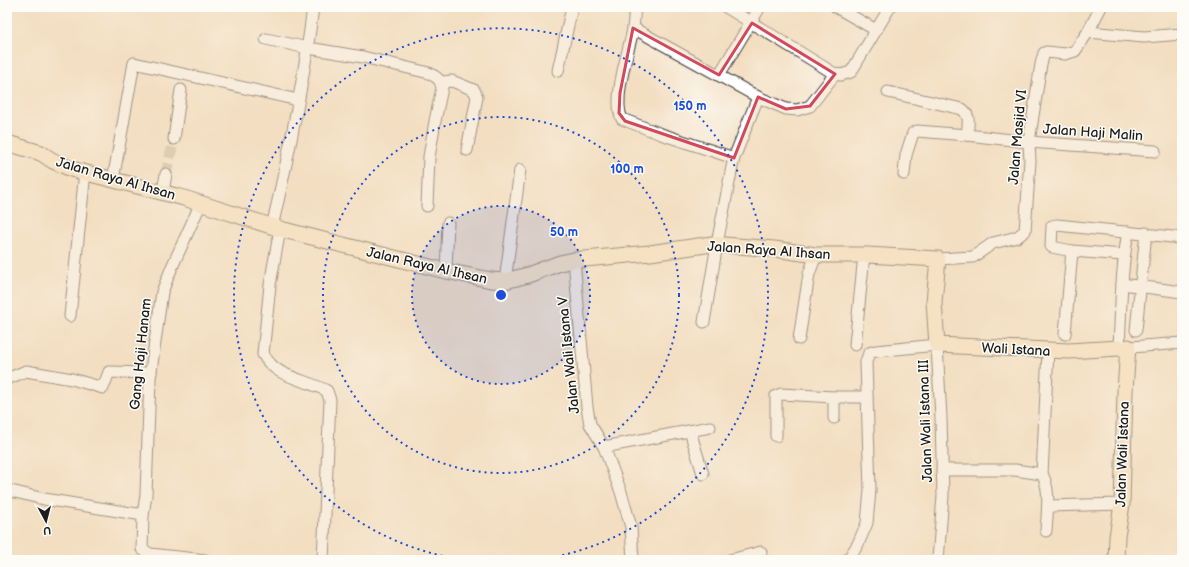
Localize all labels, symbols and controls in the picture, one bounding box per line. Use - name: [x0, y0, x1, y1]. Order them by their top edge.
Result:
- street label: Jalan Masjid VI: [1005, 89, 1030, 185]
- text: 150 m: [674, 99, 706, 114]
- street label: Jalan Haji Malin: [1042, 121, 1144, 144]
- street label: Jalan Raya Al Ihsan: [54, 153, 178, 204]
- text: 100 m: [610, 162, 644, 177]
- text: 50 m: [550, 225, 578, 240]
- street label: Jalan Raya Al Ihsan: [707, 238, 831, 263]
- street label: Jalan Raya Al Ihsan: [365, 243, 489, 288]
- centre of rings: [494, 288, 508, 302]
- street label: Jalan Wali Istana V: [554, 295, 583, 415]
- street label: Gang Haji Hanam: [126, 297, 155, 411]
- street label: Wali Istana: [981, 339, 1051, 360]
- street label: Jalan Wali Istana III: [915, 359, 936, 483]
- street label: Jalan Wali Istana: [1112, 401, 1133, 507]
- north arrow: [26, 501, 66, 541]
- text: U: [42, 523, 52, 537]

